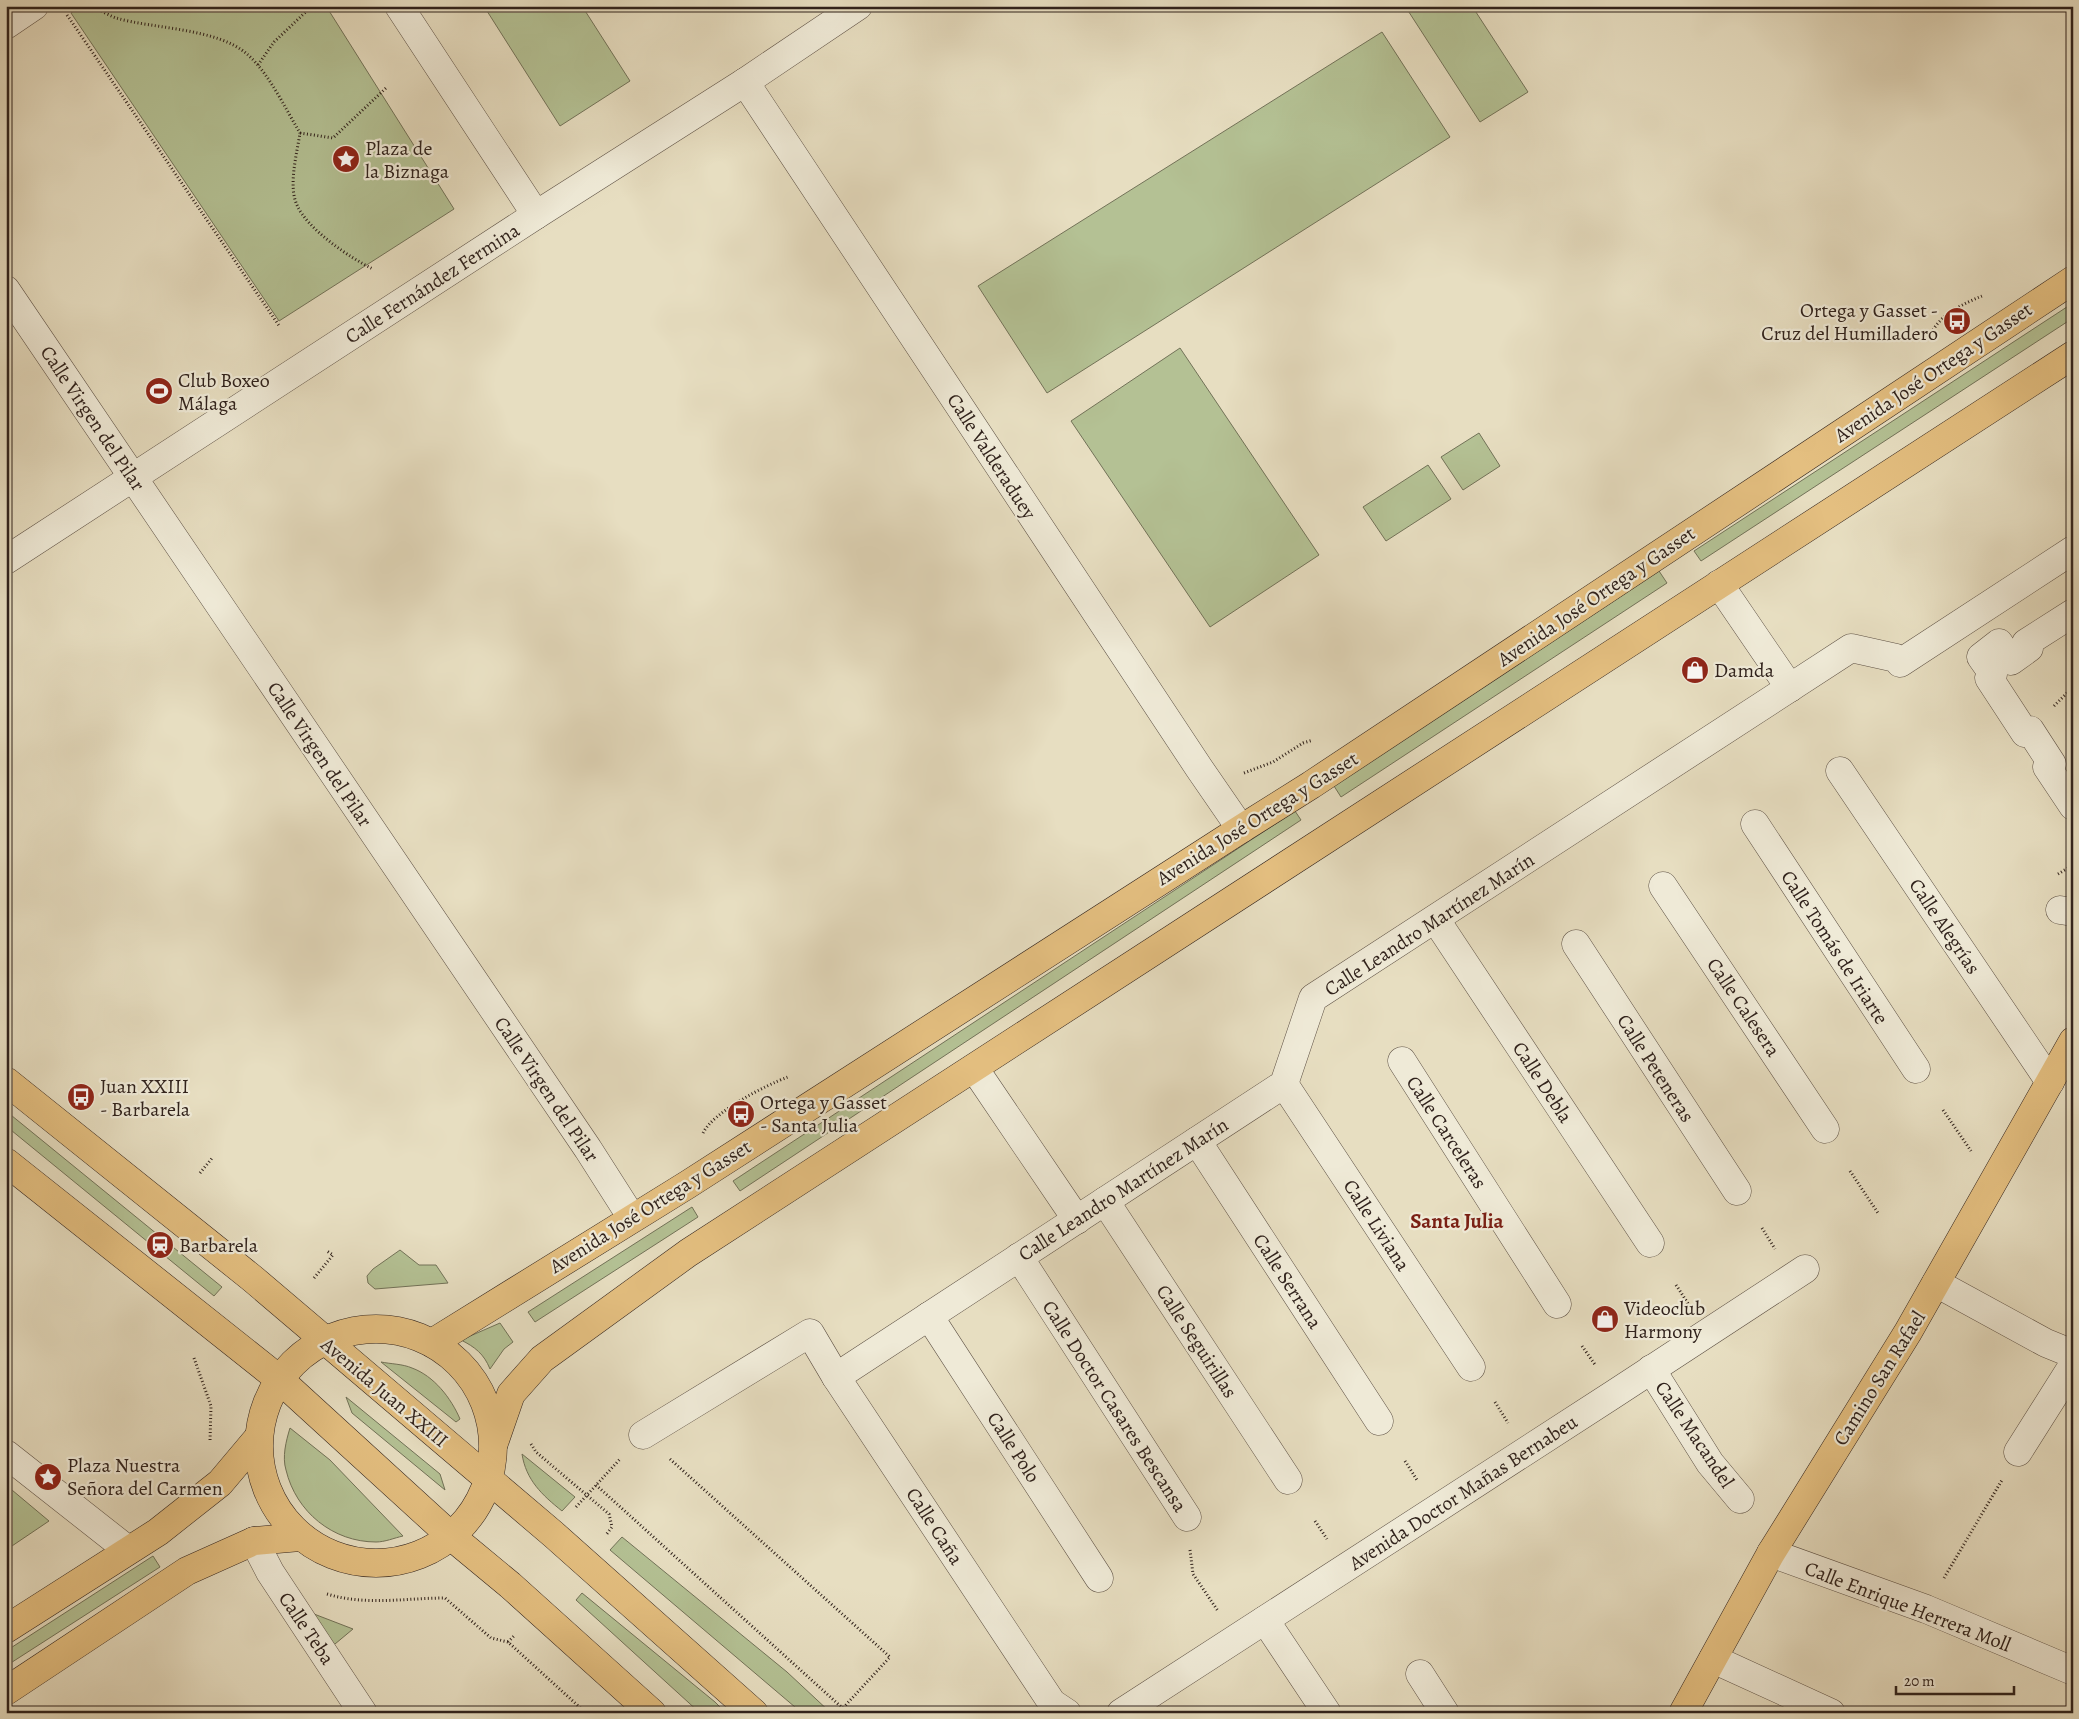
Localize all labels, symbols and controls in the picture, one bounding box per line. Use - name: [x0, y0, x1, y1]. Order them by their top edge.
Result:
- place label: Plaza de la Biznaga: [365, 135, 450, 185]
- place icon: Plaza de la Biznaga: [331, 144, 361, 174]
- street label: Calle Fernández Fermina: [340, 216, 525, 350]
- street label: Avenida José Ortega y Gasset: [1828, 296, 2038, 449]
- place label: Ortega y Gasset - Cruz del Humilladero: [1761, 297, 1938, 347]
- bus stop icon: Ortega y Gasset - Cruz del Humilladero: [1942, 306, 1972, 336]
- street label: Calle Virgen del Pilar: [34, 340, 151, 497]
- place label: Club Boxeo Málaga: [178, 367, 270, 417]
- sports icon: Club Boxeo Málaga: [144, 376, 174, 406]
- street label: Calle Valderaduey: [941, 388, 1043, 525]
- street label: Avenida José Ortega y Gasset: [1491, 520, 1701, 673]
- shop icon: Damda: [1680, 655, 1710, 685]
- place label: Damda: [1714, 657, 1775, 684]
- street label: Calle Virgen del Pilar: [261, 676, 378, 833]
- street label: Avenida José Ortega y Gasset: [1150, 745, 1364, 892]
- street label: Calle Leandro Martínez Marín: [1319, 846, 1540, 1003]
- street label: Calle Tomás de Iriarte: [1775, 865, 1895, 1030]
- street label: Calle Alegrías: [1903, 873, 1987, 979]
- street label: Calle Calesera: [1701, 952, 1787, 1063]
- street label: Calle Peteneras: [1611, 1009, 1701, 1128]
- street label: Calle Virgen del Pilar: [488, 1011, 605, 1168]
- street label: Calle Debla: [1506, 1036, 1579, 1129]
- street label: Calle Carceleras: [1400, 1071, 1493, 1194]
- place label: Juan XXIII - Barbarela: [100, 1073, 191, 1123]
- bus stop icon: Juan XXIII - Barbarela: [66, 1082, 96, 1112]
- place label: Ortega y Gasset - Santa Julia: [760, 1089, 887, 1139]
- bus stop icon: Ortega y Gasset - Santa Julia: [726, 1099, 756, 1129]
- street label: Calle Leandro Martínez Marín: [1013, 1111, 1234, 1268]
- street label: Avenida José Ortega y Gasset: [543, 1133, 757, 1280]
- street label: Calle Liviana: [1337, 1174, 1417, 1277]
- district label: Santa Julia: [1410, 1207, 1505, 1235]
- street label: Calle Serrana: [1247, 1228, 1329, 1335]
- station icon: Barbarela: [145, 1230, 175, 1260]
- place label: Barbarela: [179, 1232, 259, 1259]
- street label: Calle Seguirillas: [1150, 1279, 1243, 1403]
- street label: Calle Doctor Casares Bescansa: [1036, 1295, 1194, 1518]
- place label: Videoclub Harmony: [1623, 1295, 1705, 1345]
- shop icon: Videoclub Harmony: [1590, 1304, 1620, 1334]
- street label: Camino San Rafael: [1827, 1306, 1932, 1451]
- street label: Avenida Juan XXIII: [315, 1331, 454, 1454]
- street label: Calle Macandel: [1649, 1375, 1740, 1493]
- street label: Calle Polo: [981, 1407, 1047, 1488]
- street label: Avenida Doctor Mañas Bernabeu: [1343, 1408, 1583, 1577]
- place label: Plaza Nuestra Señora del Carmen: [67, 1452, 223, 1502]
- place icon: Plaza Nuestra Señora del Carmen: [33, 1462, 63, 1492]
- street label: Calle Caña: [900, 1482, 970, 1571]
- street label: Calle Enrique Herrera Moll: [1801, 1555, 2015, 1658]
- street label: Calle Teba: [272, 1586, 341, 1671]
- scale bar: [1896, 1664, 2014, 1696]
- text: 20 m: [1904, 1671, 1935, 1691]

